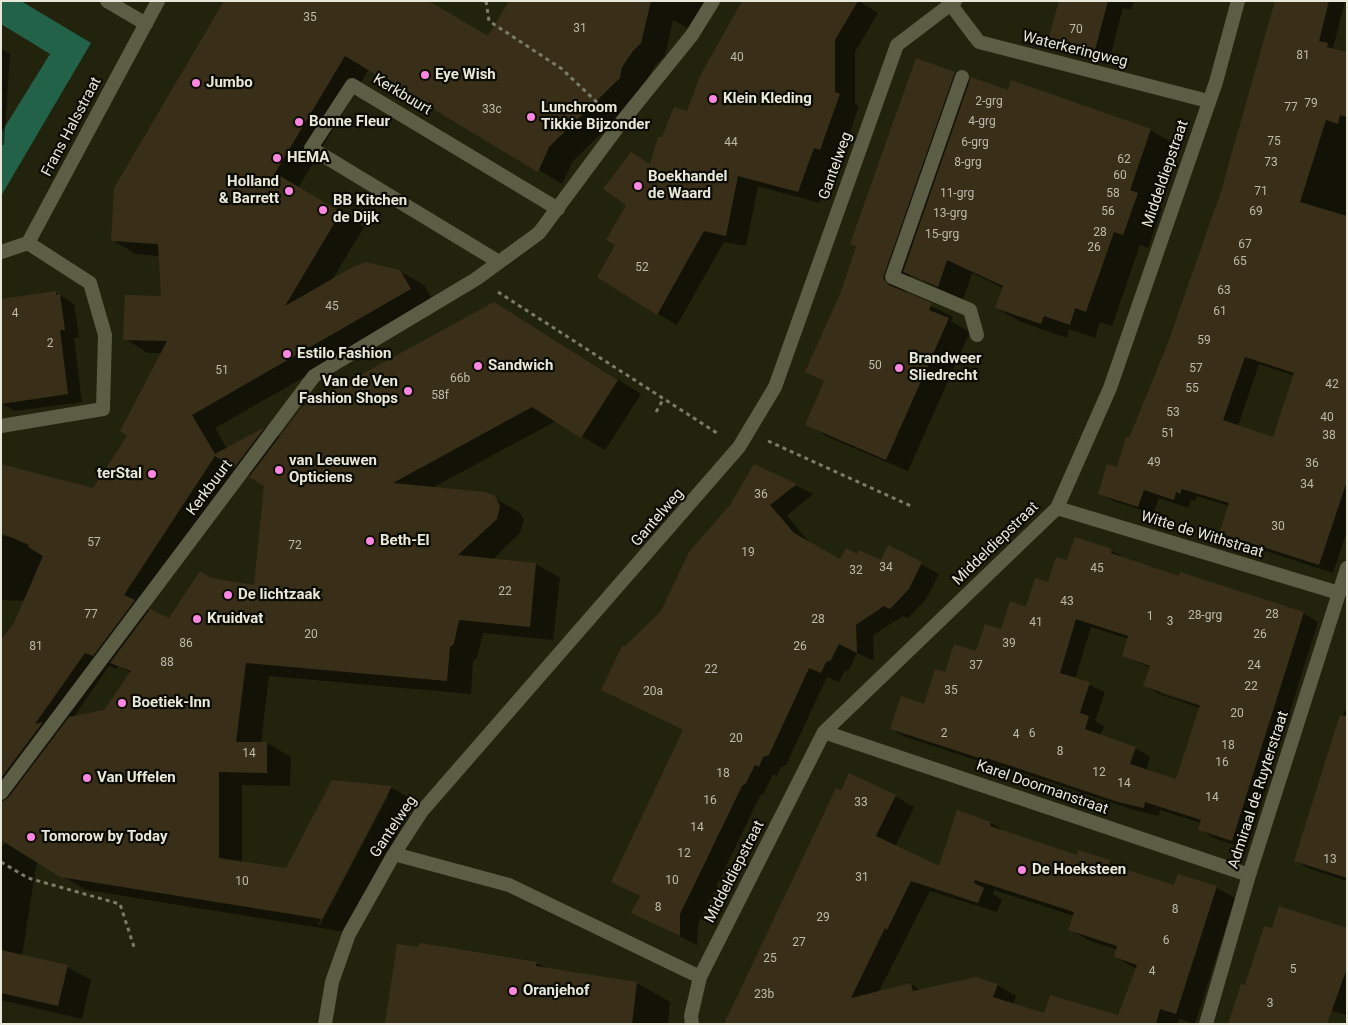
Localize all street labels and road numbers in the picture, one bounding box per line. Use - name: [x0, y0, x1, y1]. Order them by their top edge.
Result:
- street label: Waterkeringweg: [1021, 28, 1129, 72]
- street label: Kerkbuurt: [369, 71, 435, 119]
- street label: Frans Halsstraat: [38, 74, 106, 180]
- street label: Middeldiepstraat: [1139, 118, 1193, 230]
- street label: Gantelweg: [815, 130, 857, 202]
- street label: Kerkbuurt: [183, 457, 237, 519]
- street label: Gantelweg: [628, 485, 688, 551]
- street label: Middeldiepstraat: [949, 498, 1043, 590]
- street label: Witte de Withstraat: [1138, 508, 1266, 562]
- street label: Admiraal de Ruyterstraat: [1225, 709, 1293, 871]
- street label: Karel Doormanstraat: [974, 757, 1110, 819]
- street label: Gantelweg: [367, 793, 421, 861]
- street label: Middeldiepstraat: [701, 818, 769, 926]

